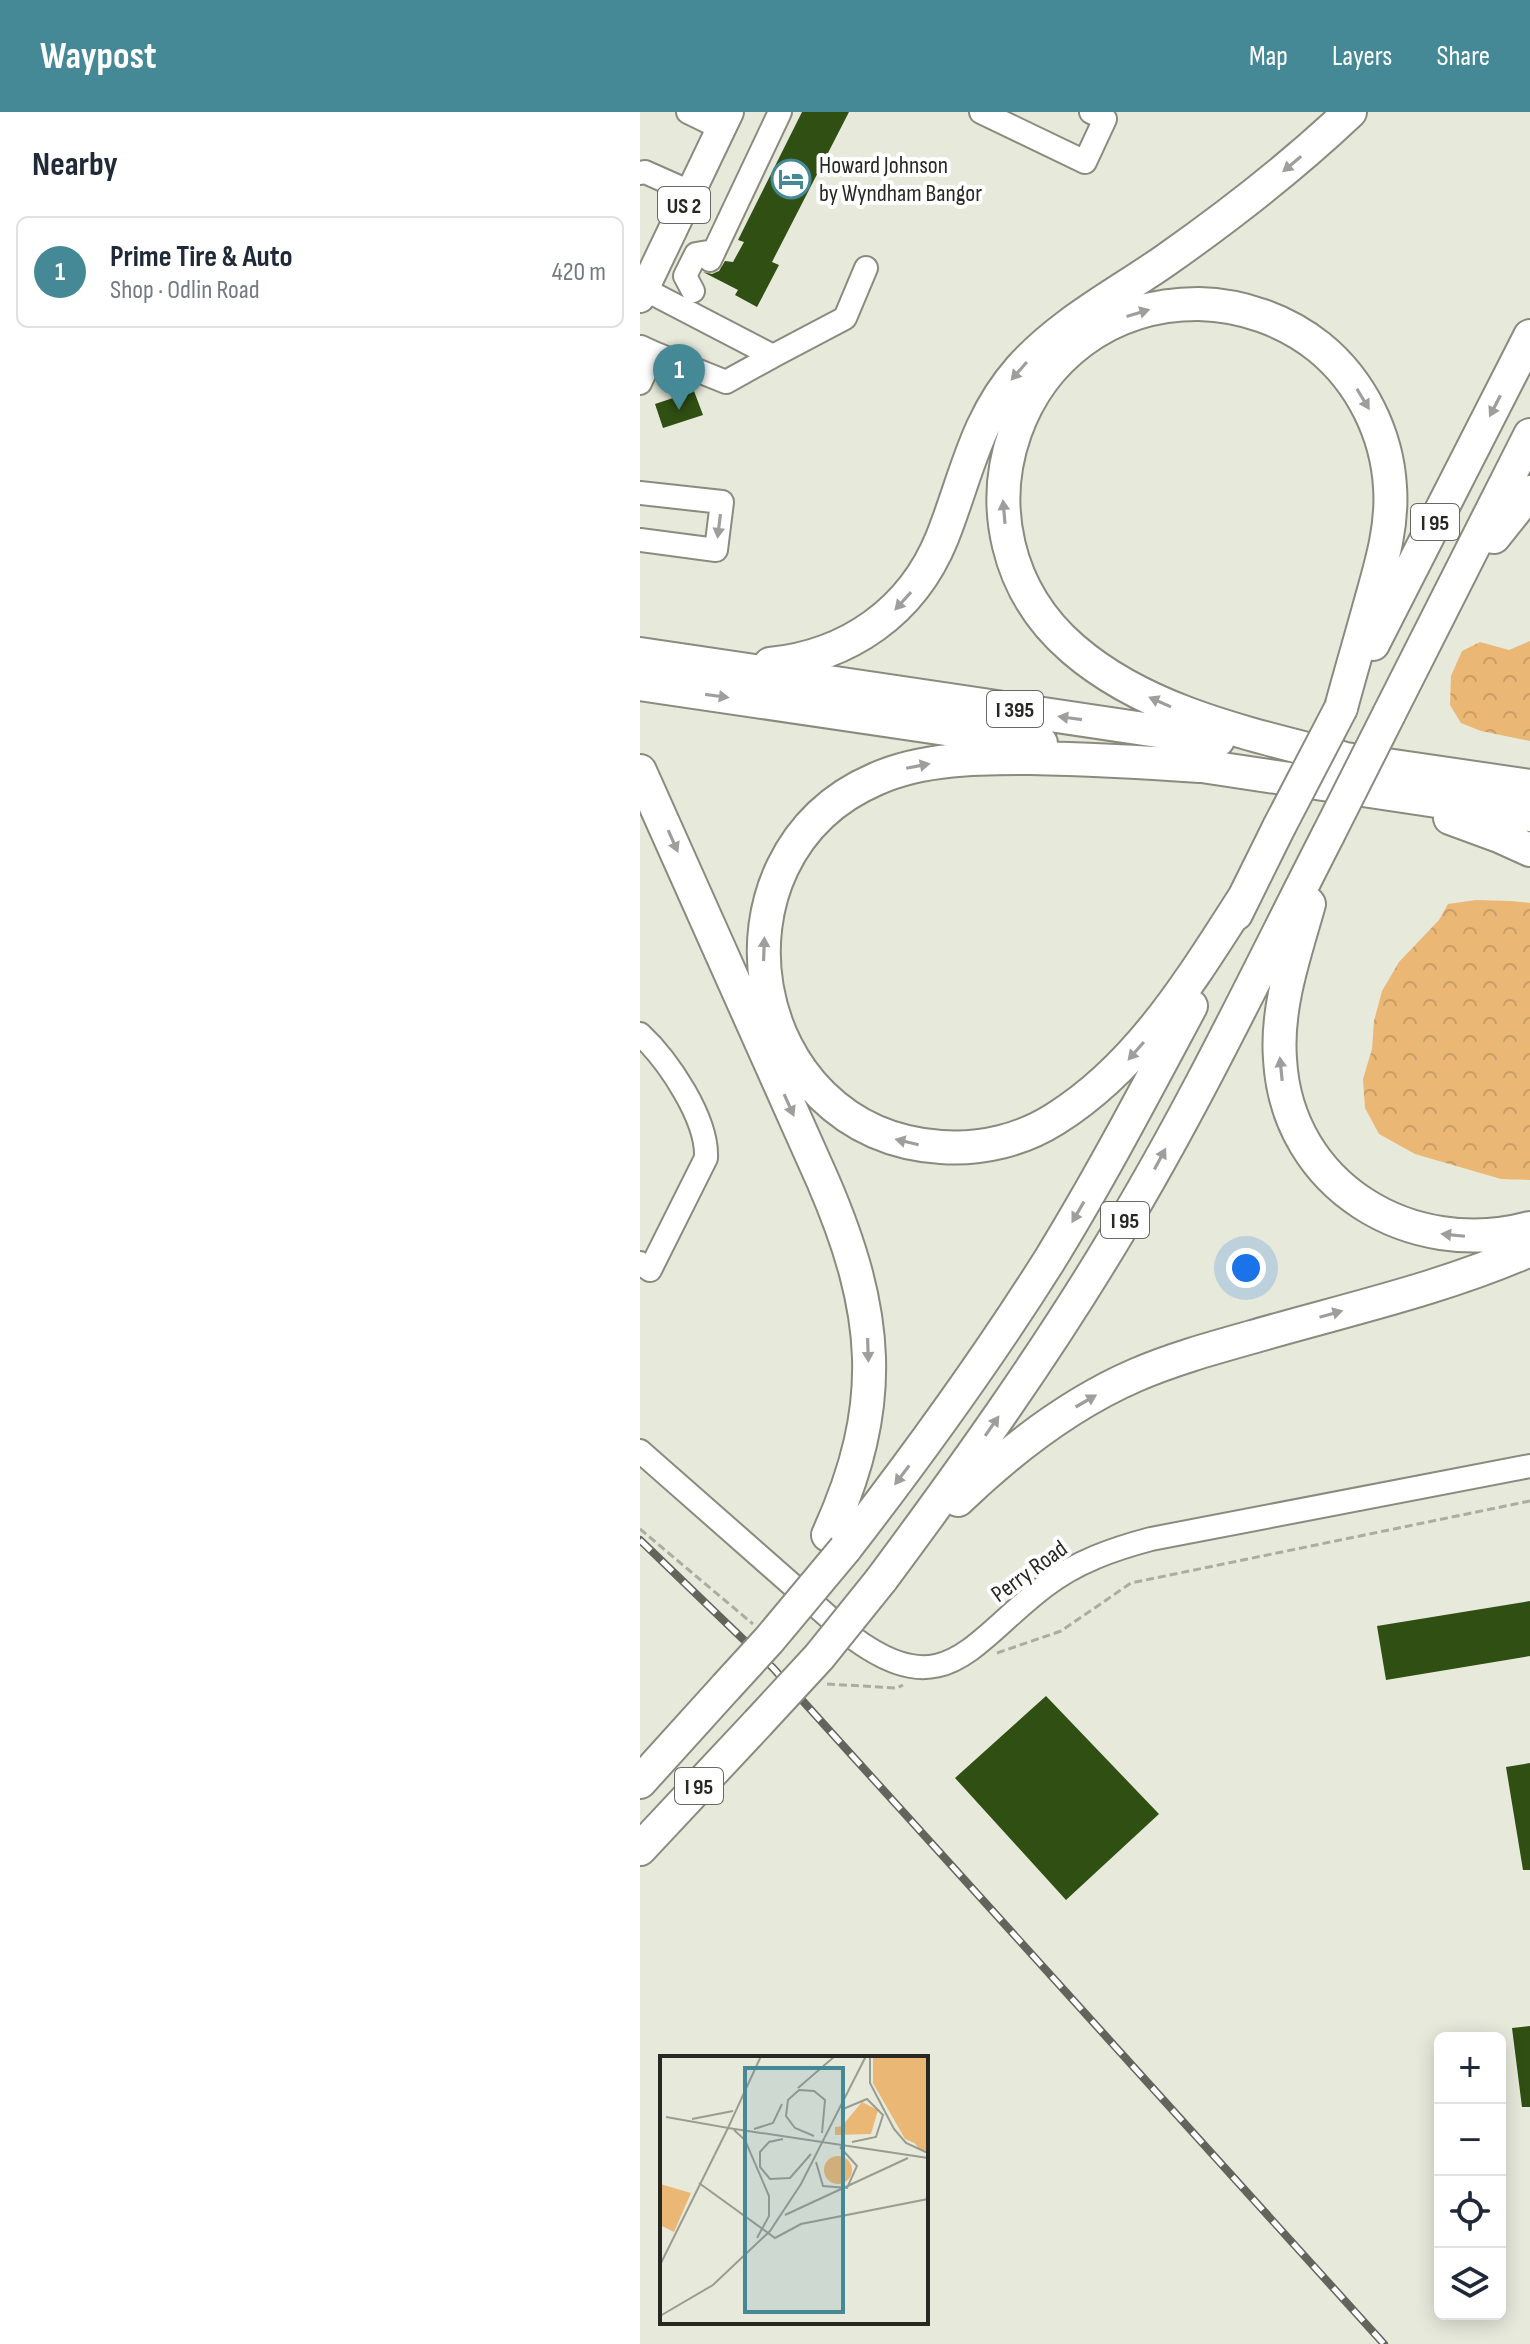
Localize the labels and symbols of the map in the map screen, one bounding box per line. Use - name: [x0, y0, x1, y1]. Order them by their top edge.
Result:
- place label: Howard Johnson by Wyndham Bangor: [819, 151, 982, 208]
- one-way arrow: [1283, 155, 1303, 172]
- hotel icon: Howard Johnson by Wyndham Bangor: [770, 158, 812, 200]
- road number: US 2: [658, 187, 710, 223]
- one-way arrow: [1127, 306, 1151, 319]
- pin: 1: [653, 344, 705, 410]
- one-way arrow: [1010, 361, 1028, 381]
- one-way arrow: [1355, 388, 1369, 410]
- one-way arrow: [1488, 394, 1501, 417]
- one-way arrow: [997, 499, 1010, 524]
- road number: I 95: [1411, 504, 1459, 540]
- one-way arrow: [712, 514, 725, 539]
- one-way arrow: [894, 591, 912, 610]
- one-way arrow: [705, 690, 730, 703]
- road number: I 395: [987, 691, 1043, 727]
- one-way arrow: [1148, 695, 1172, 709]
- one-way arrow: [1058, 711, 1083, 724]
- one-way arrow: [906, 760, 931, 772]
- one-way arrow: [666, 830, 679, 853]
- one-way arrow: [758, 936, 770, 961]
- one-way arrow: [1127, 1041, 1145, 1060]
- one-way arrow: [1274, 1056, 1287, 1081]
- one-way arrow: [783, 1093, 796, 1116]
- one-way arrow: [895, 1135, 920, 1148]
- one-way arrow: [1153, 1147, 1166, 1170]
- one-way arrow: [1071, 1201, 1085, 1223]
- road number: I 95: [1101, 1202, 1149, 1238]
- one-way arrow: [1440, 1229, 1465, 1242]
- your location: [1226, 1248, 1266, 1288]
- one-way arrow: [1318, 1308, 1343, 1320]
- one-way arrow: [862, 1338, 875, 1363]
- one-way arrow: [1075, 1394, 1097, 1408]
- one-way arrow: [984, 1416, 999, 1437]
- one-way arrow: [895, 1465, 911, 1485]
- street label: Perry Road: [986, 1534, 1073, 1609]
- road number: I 95: [675, 1768, 723, 1804]
- inset map: [660, 2056, 928, 2324]

